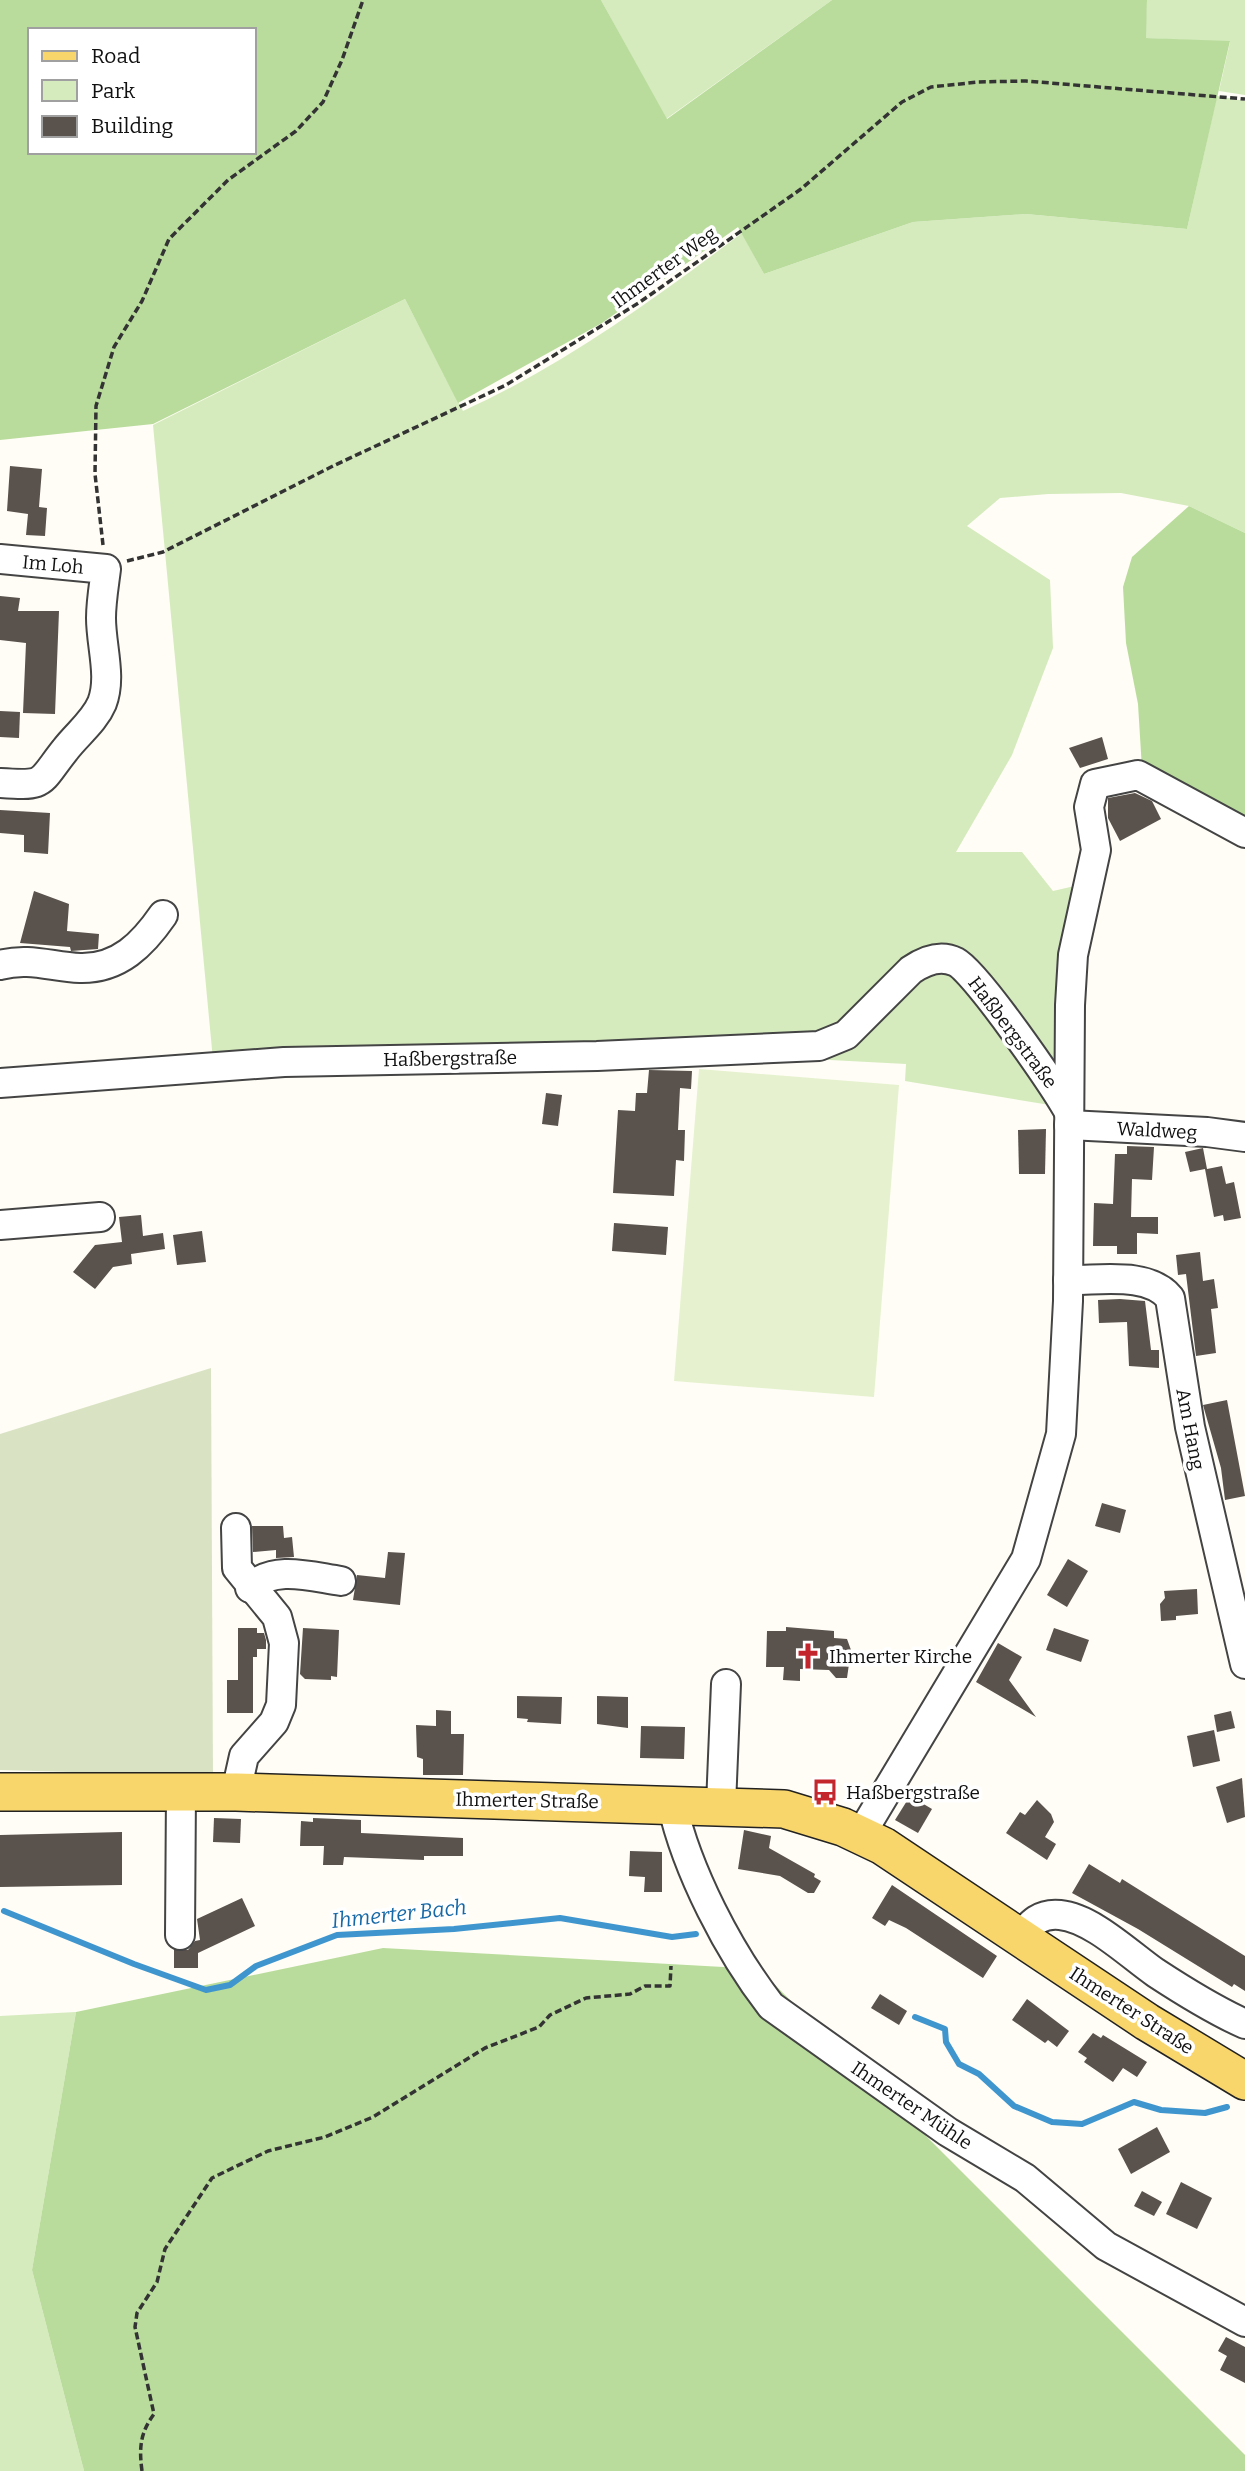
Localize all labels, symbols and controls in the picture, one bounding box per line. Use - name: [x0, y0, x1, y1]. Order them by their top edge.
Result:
- legend: [28, 28, 256, 154]
- text: Road: [91, 43, 140, 69]
- text: Park: [91, 78, 135, 104]
- text: Building: [91, 113, 174, 139]
- street label: Ihmerter Weg: [607, 222, 721, 313]
- street label: Im Loh: [21, 550, 85, 579]
- street label: Haßbergstraße: [963, 972, 1062, 1093]
- street label: Haßbergstraße: [383, 1046, 517, 1071]
- street label: Waldweg: [1116, 1117, 1198, 1144]
- street label: Am Hang: [1171, 1386, 1210, 1472]
- church icon: Ihmerter Kirche: [793, 1641, 823, 1671]
- place label: Ihmerter Kirche: [829, 1645, 972, 1668]
- bus stop icon: Haßbergstraße: [810, 1777, 840, 1807]
- place label: Haßbergstraße: [846, 1781, 980, 1804]
- street label: Ihmerter Straße: [455, 1788, 599, 1813]
- water label: Ihmerter Bach: [330, 1894, 468, 1934]
- street label: Ihmerter Straße: [1065, 1962, 1198, 2059]
- street label: Ihmerter Mühle: [847, 2056, 977, 2154]

